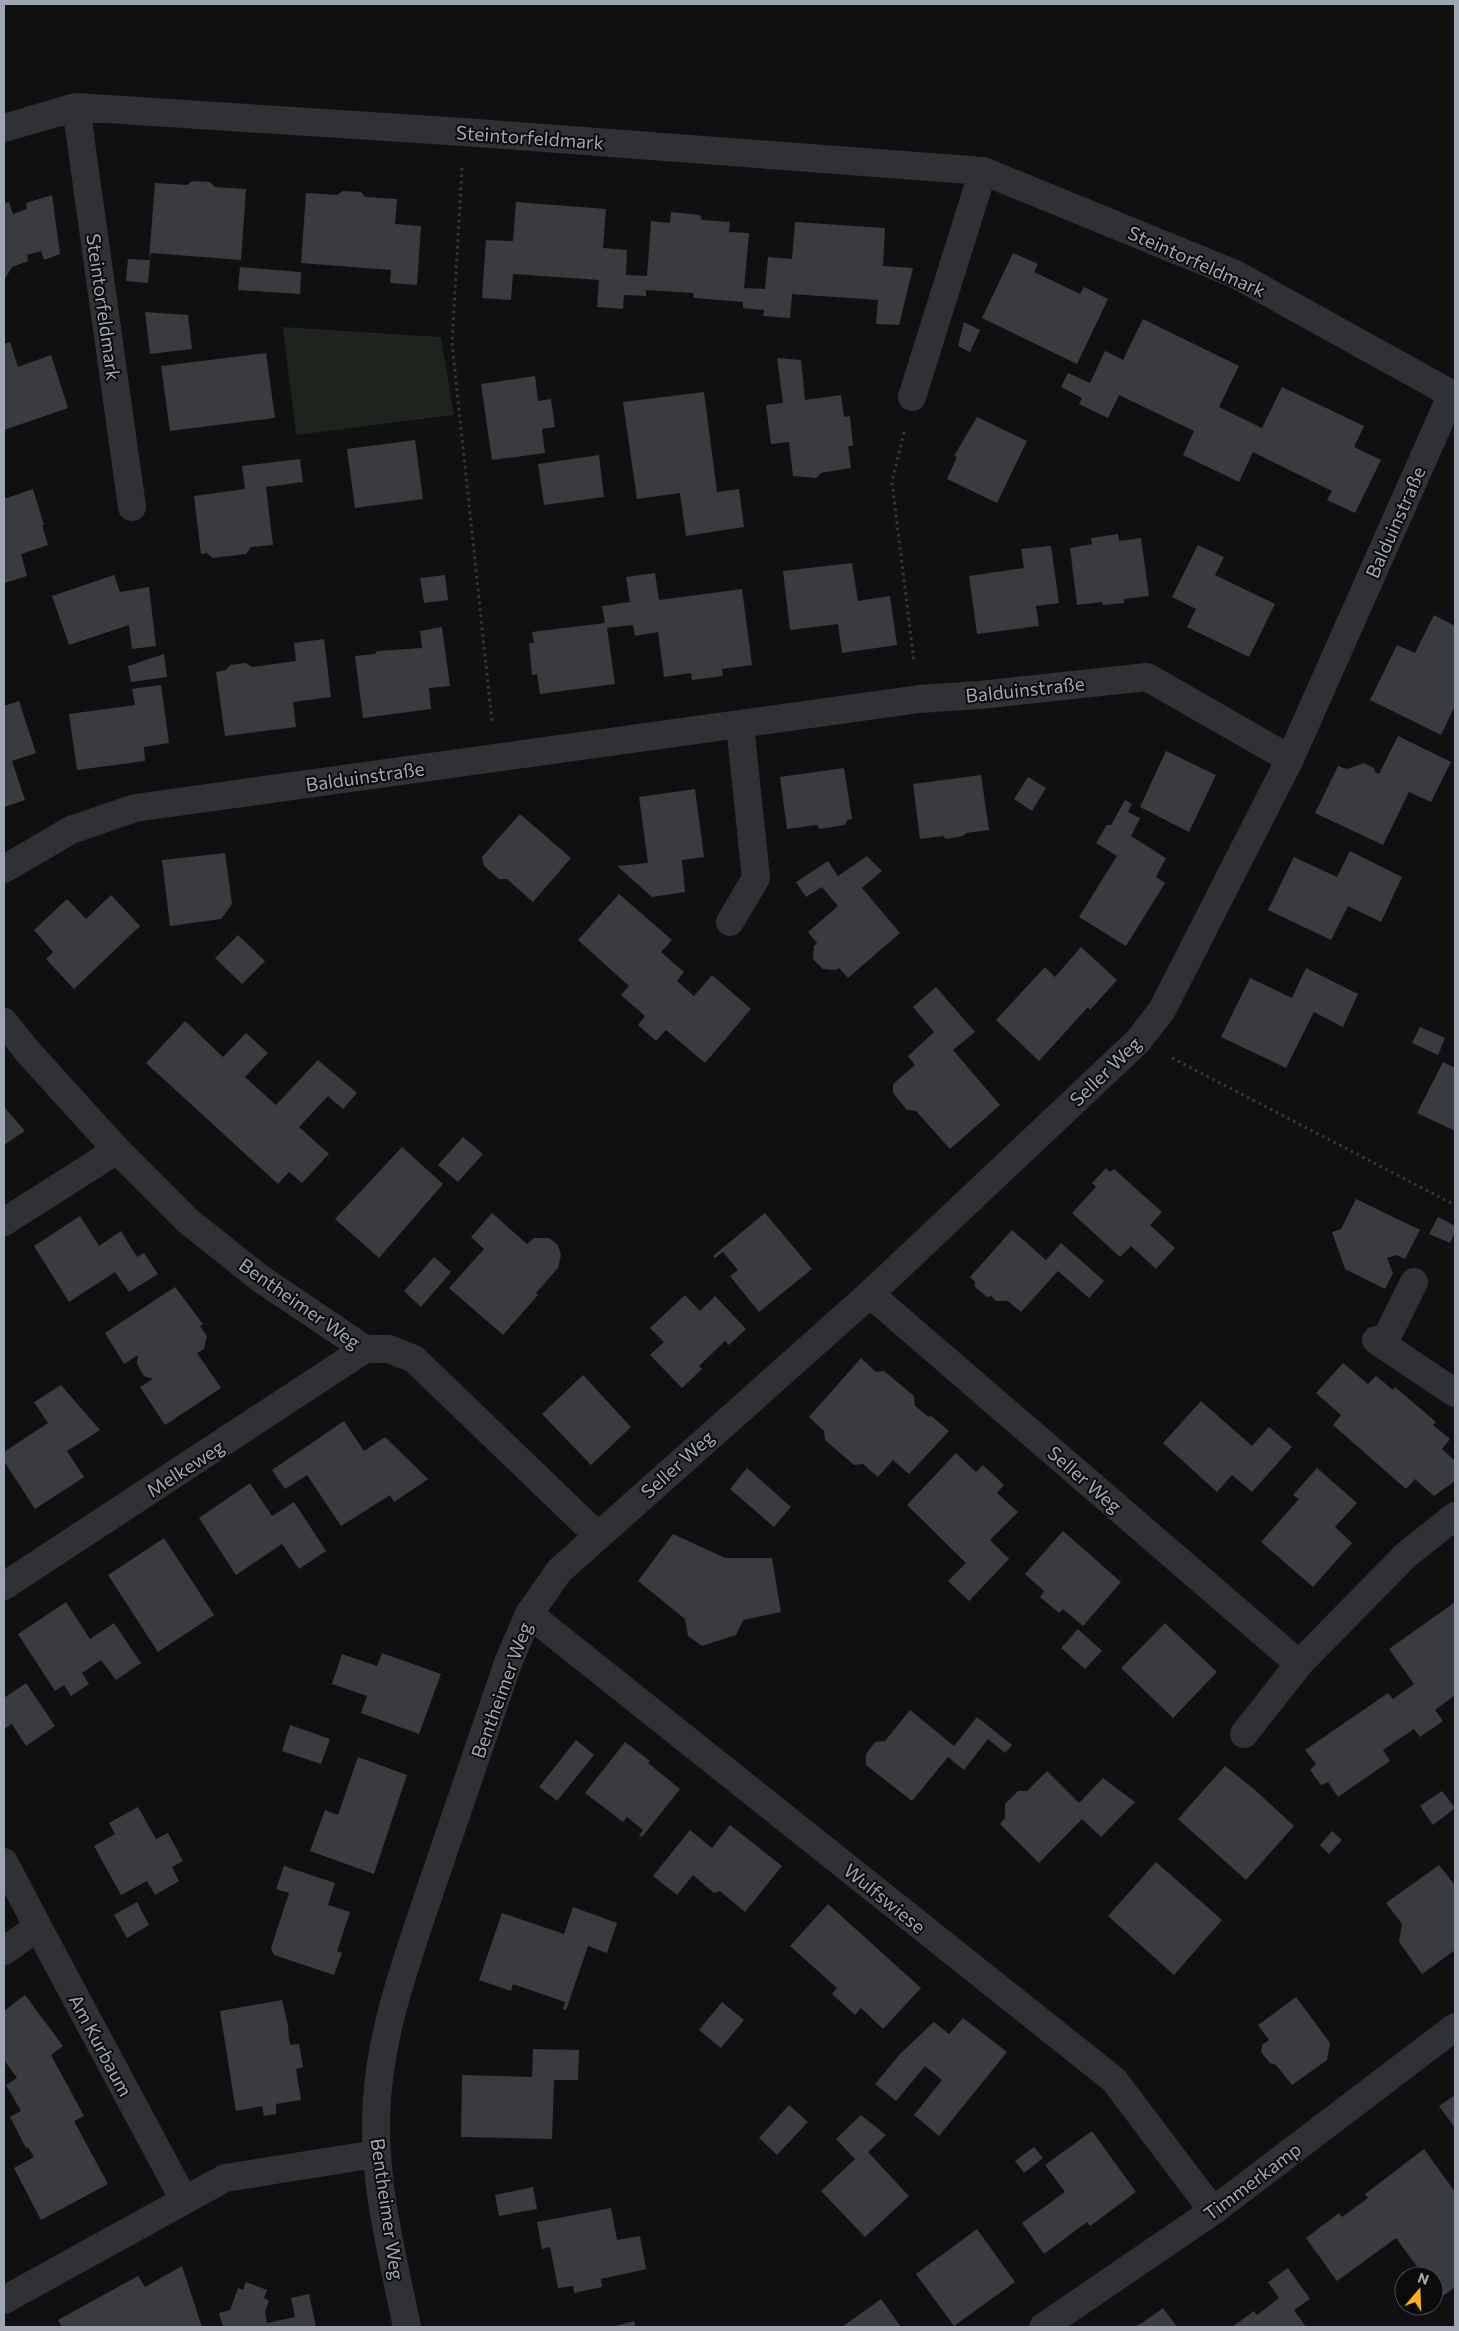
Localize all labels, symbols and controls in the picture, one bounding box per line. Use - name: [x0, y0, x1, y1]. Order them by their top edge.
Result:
- street label: Steintorfeldmark: [455, 120, 605, 154]
- street label: Steintorfeldmark: [1125, 220, 1269, 302]
- street label: Steintorfeldmark: [82, 232, 126, 382]
- street label: Balduinstraße: [1360, 463, 1430, 581]
- street label: Balduinstraße: [964, 671, 1086, 707]
- street label: Balduinstraße: [304, 756, 426, 796]
- street label: Seller Weg: [1064, 1031, 1146, 1111]
- street label: Bentheimer Weg: [235, 1253, 365, 1353]
- street label: Seller Weg: [636, 1425, 718, 1503]
- street label: Melkeweg: [142, 1434, 228, 1502]
- street label: Seller Weg: [1043, 1441, 1127, 1517]
- street label: Bentheimer Weg: [466, 1619, 536, 1761]
- street label: Wulfswiese: [840, 1858, 930, 1938]
- street label: Am Kurbaum: [64, 1990, 138, 2100]
- street label: Bentheimer Weg: [367, 2137, 409, 2281]
- street label: Timmerkamp: [1199, 2137, 1305, 2225]
- north arrow: [1394, 2266, 1444, 2316]
- text: N: [1416, 2268, 1431, 2288]

